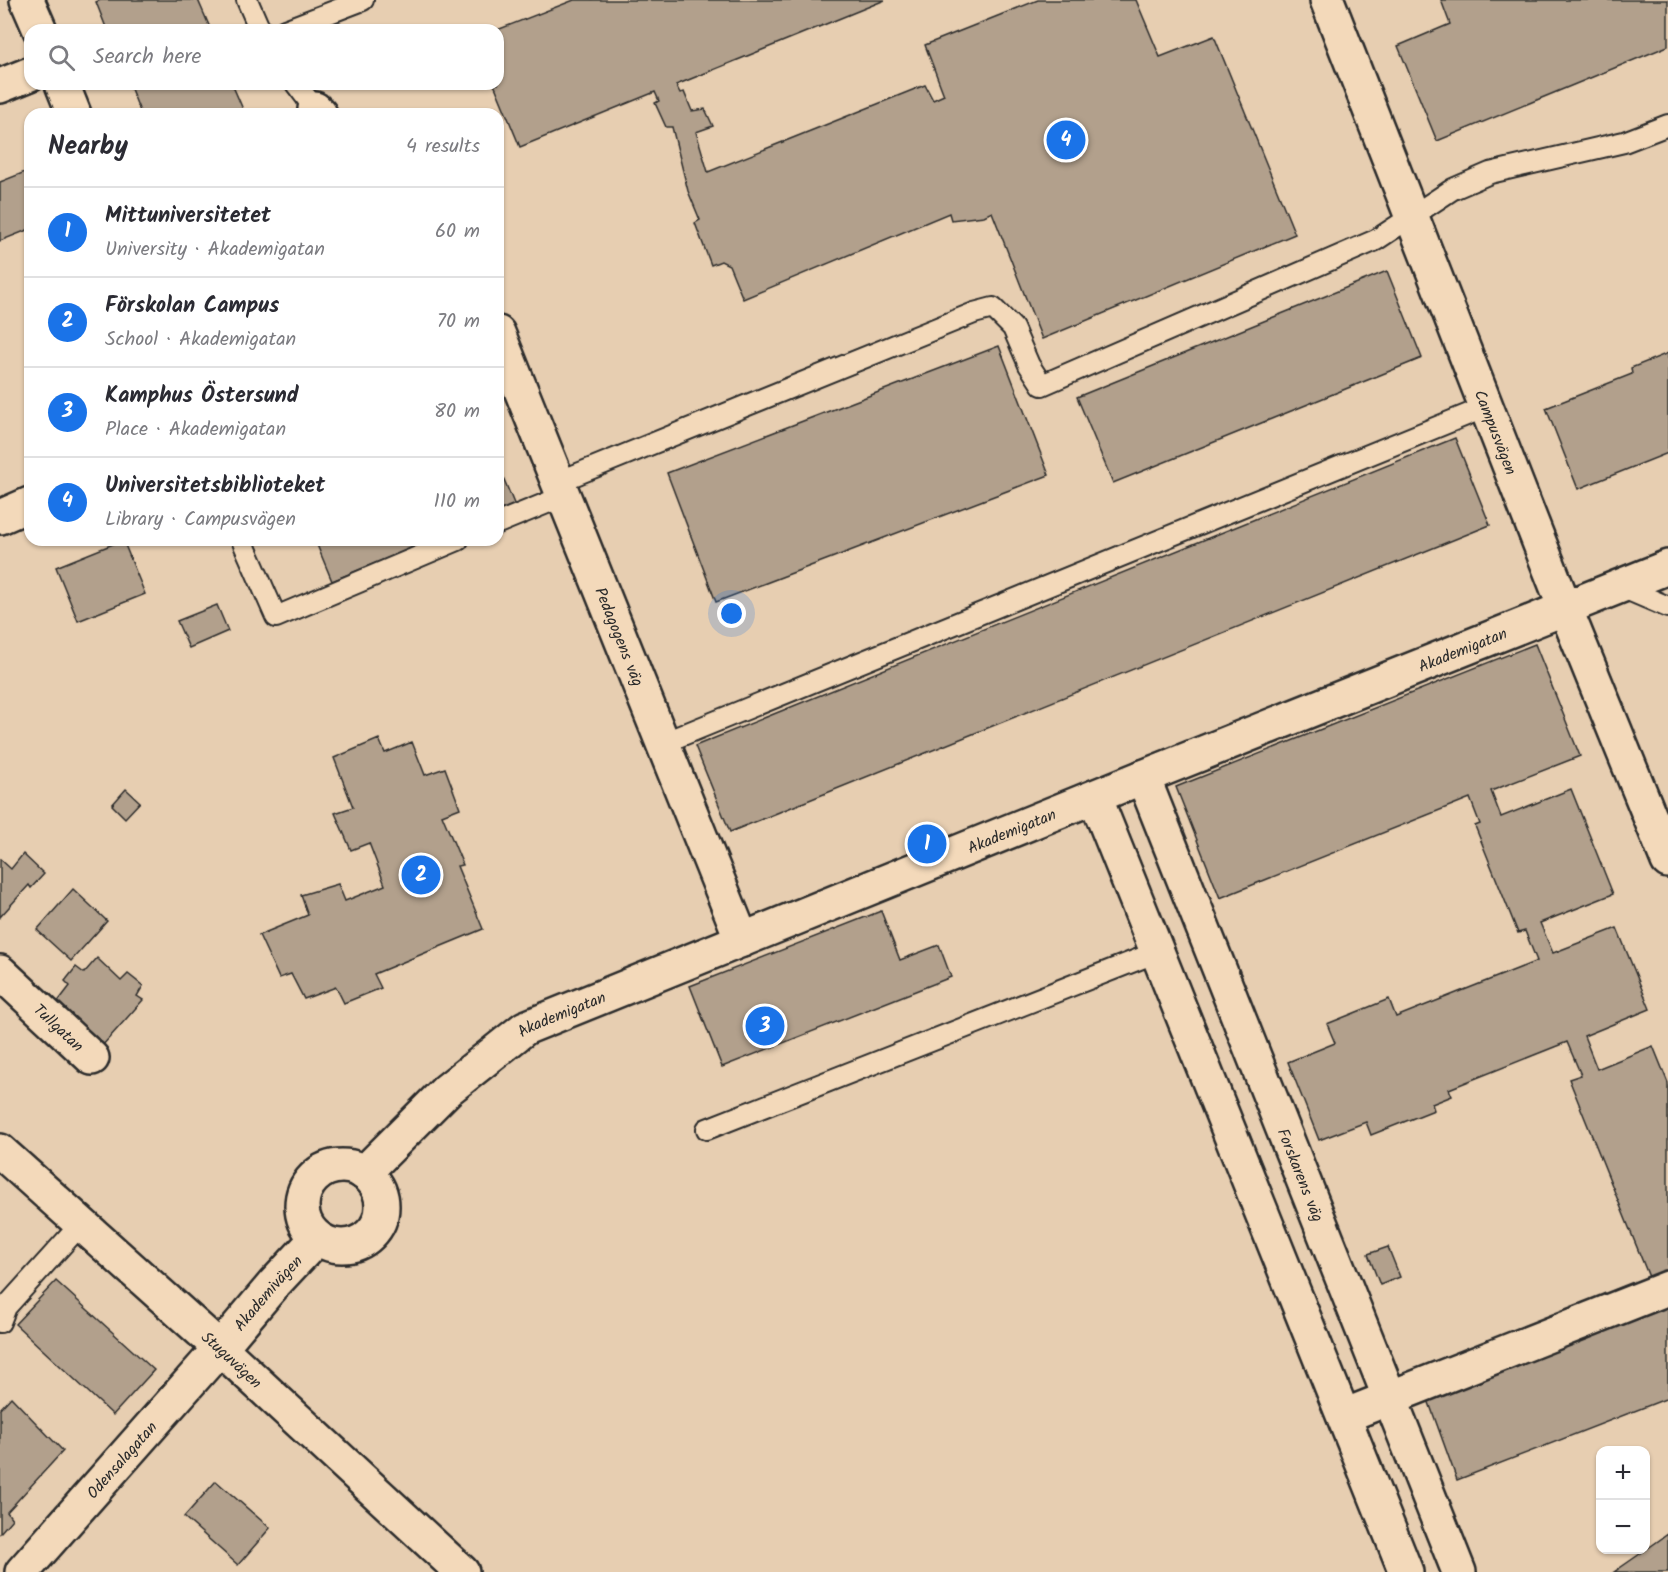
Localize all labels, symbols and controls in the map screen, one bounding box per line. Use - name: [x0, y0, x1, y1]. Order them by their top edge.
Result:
- search box: [24, 24, 504, 90]
- text: Search here: [93, 40, 201, 75]
- icon: search: [45, 41, 78, 74]
- pin: 4: [1046, 118, 1086, 162]
- text: Nearby: [48, 126, 128, 168]
- text: 4 results: [406, 131, 480, 163]
- text: Mittuniversitetet: [105, 199, 271, 234]
- text: 1: [64, 216, 71, 248]
- text: 60 m: [435, 216, 480, 248]
- text: University · Akademigatan: [105, 234, 325, 266]
- text: Förskolan Campus: [105, 289, 279, 324]
- text: 2: [62, 306, 73, 338]
- text: 70 m: [437, 306, 480, 338]
- text: School · Akademigatan: [105, 324, 296, 356]
- text: Kamphus Östersund: [105, 379, 299, 414]
- street label: Campusvägen: [1467, 386, 1523, 479]
- text: 3: [62, 396, 73, 428]
- text: 80 m: [434, 396, 480, 428]
- text: Place · Akademigatan: [105, 414, 286, 446]
- text: Universitetsbiblioteket: [105, 469, 325, 504]
- text: 4: [62, 486, 73, 518]
- text: 110 m: [434, 486, 480, 518]
- text: Library · Campusvägen: [105, 504, 296, 536]
- street label: Pedagogens väg: [587, 584, 650, 690]
- your location: [717, 599, 746, 628]
- street label: Akademigatan: [1415, 622, 1511, 680]
- street label: Akademigatan: [964, 803, 1060, 861]
- pin: 1: [908, 822, 946, 866]
- pin: 2: [402, 852, 440, 898]
- street label: Akademigatan: [512, 985, 610, 1044]
- street label: Tullgatan: [27, 998, 89, 1059]
- pin: 3: [746, 1004, 784, 1048]
- street label: Forskarens väg: [1270, 1125, 1330, 1226]
- street label: Akademivägen: [228, 1250, 309, 1337]
- street label: Stuguvägen: [195, 1326, 267, 1395]
- street label: Odensalagatan: [81, 1416, 164, 1505]
- map controls: [1596, 1446, 1650, 1554]
- button: +: [1596, 1446, 1650, 1500]
- button: −: [1596, 1500, 1650, 1554]

